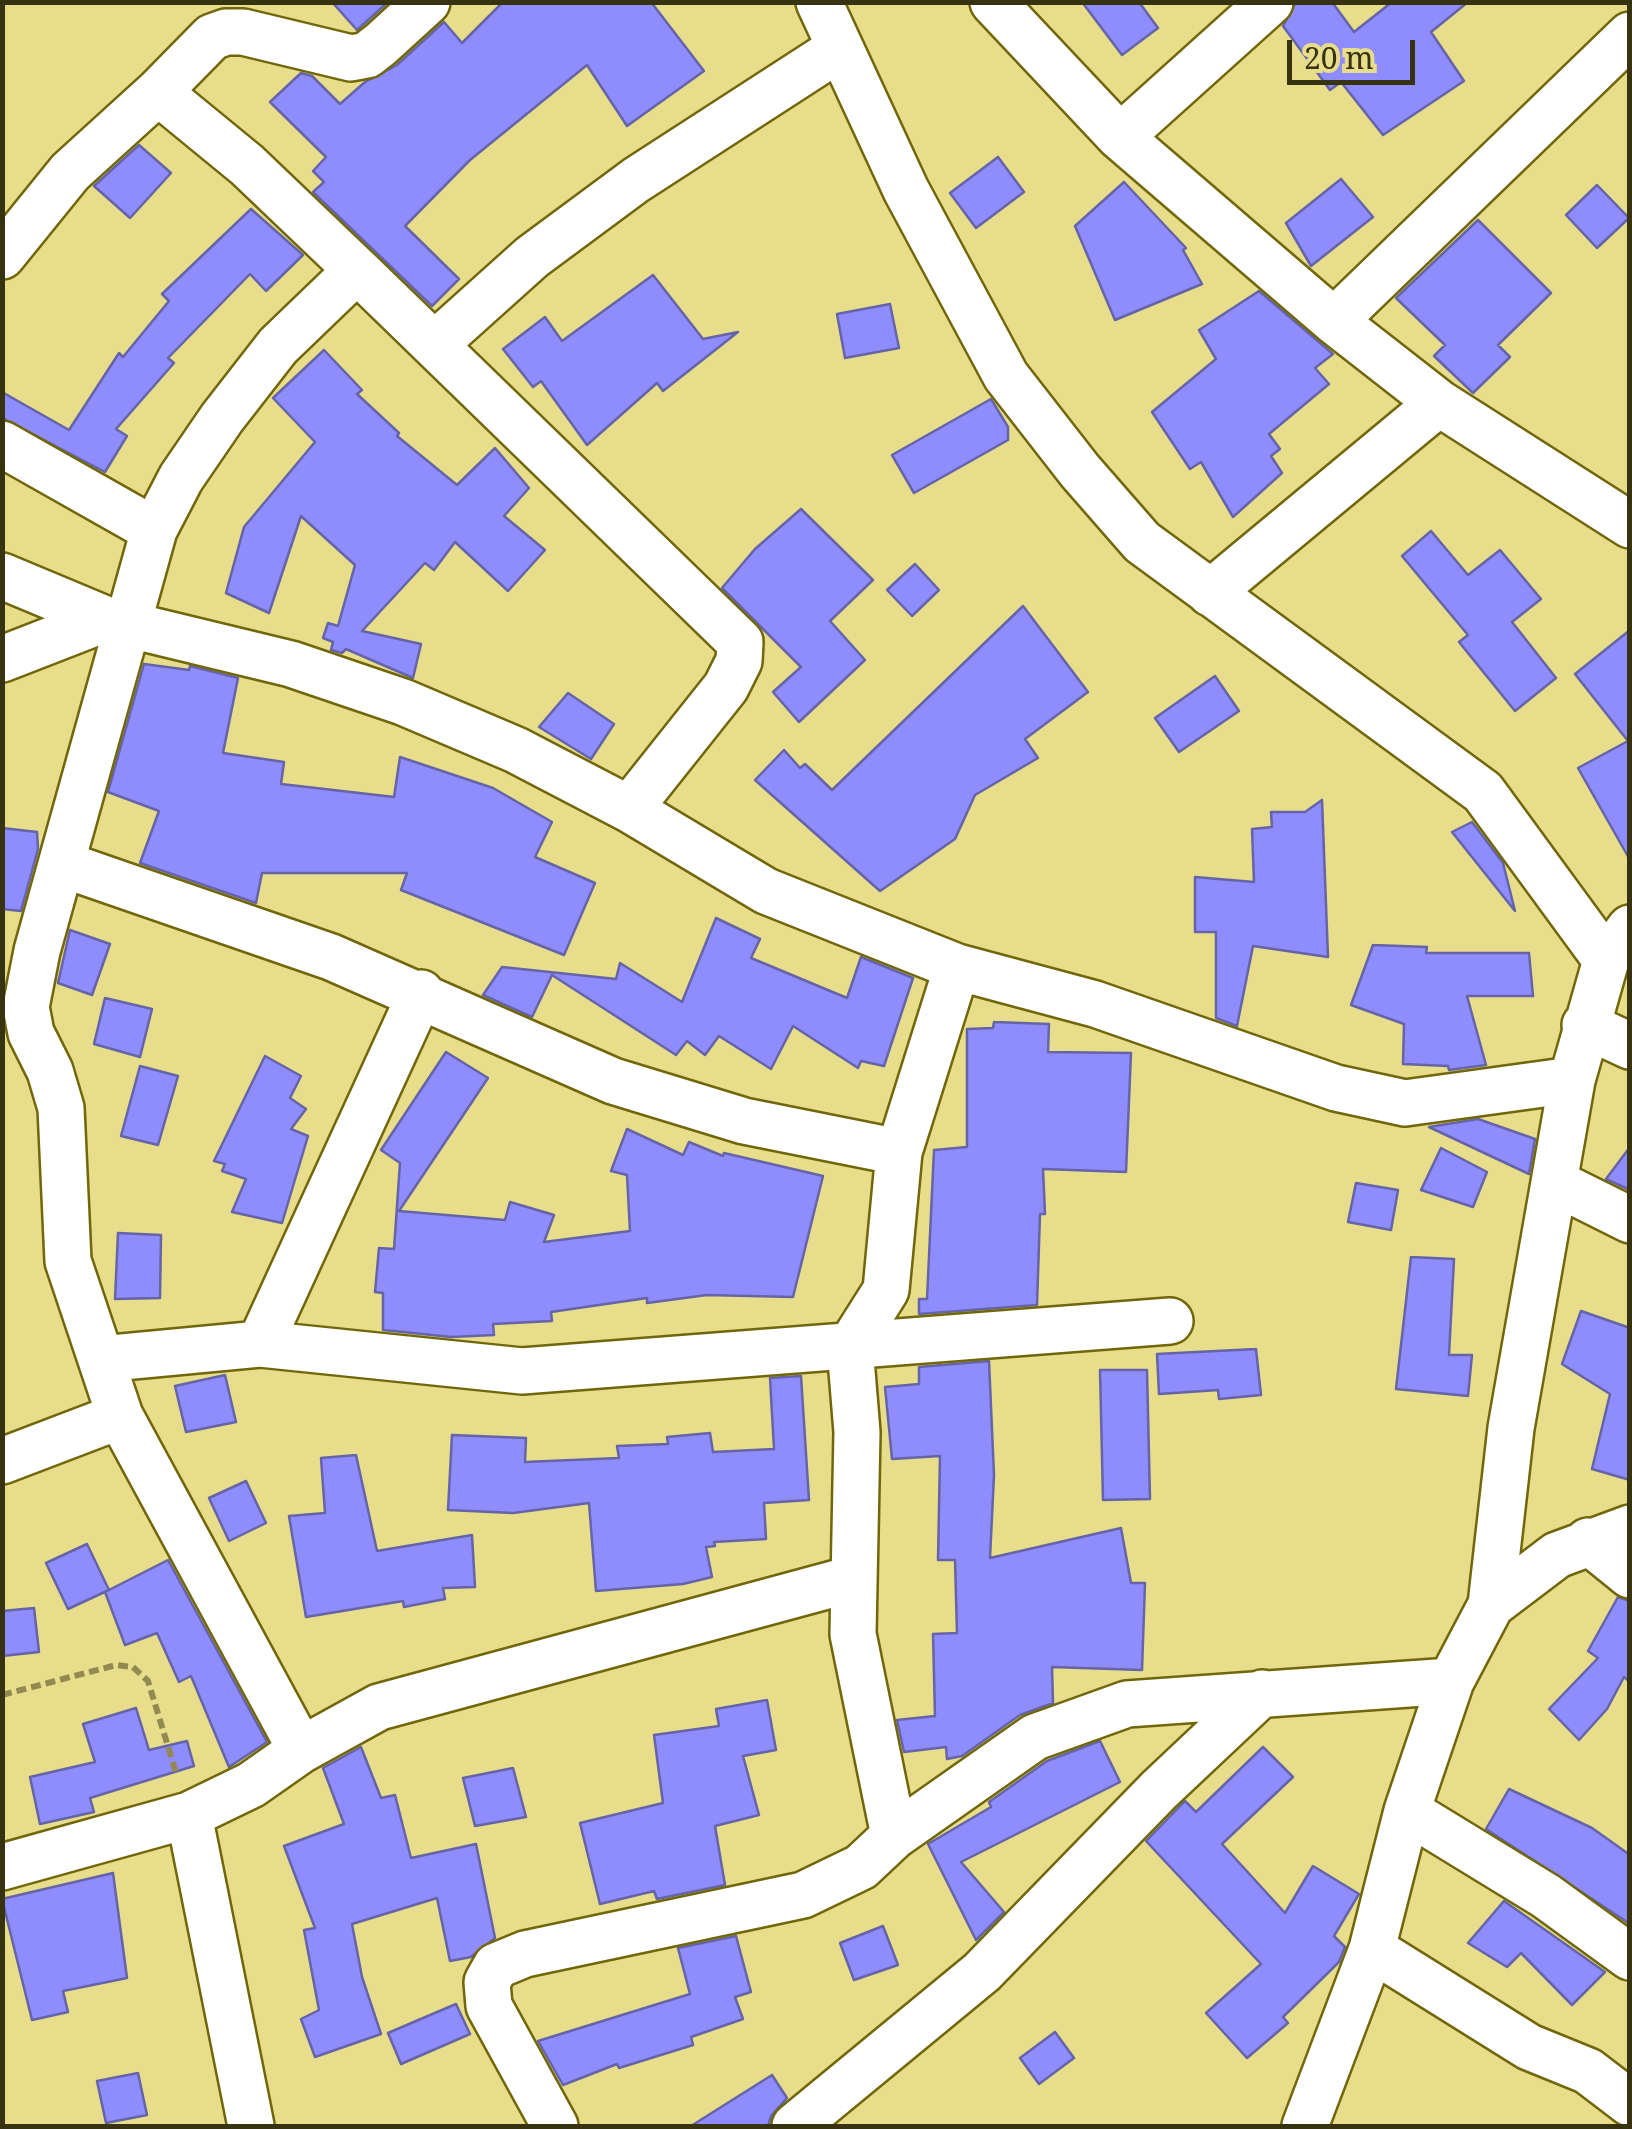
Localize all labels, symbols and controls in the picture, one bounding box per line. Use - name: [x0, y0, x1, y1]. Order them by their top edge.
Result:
- scale bar: [1292, 20, 1420, 82]
- text: 20 m: [1304, 37, 1374, 78]

